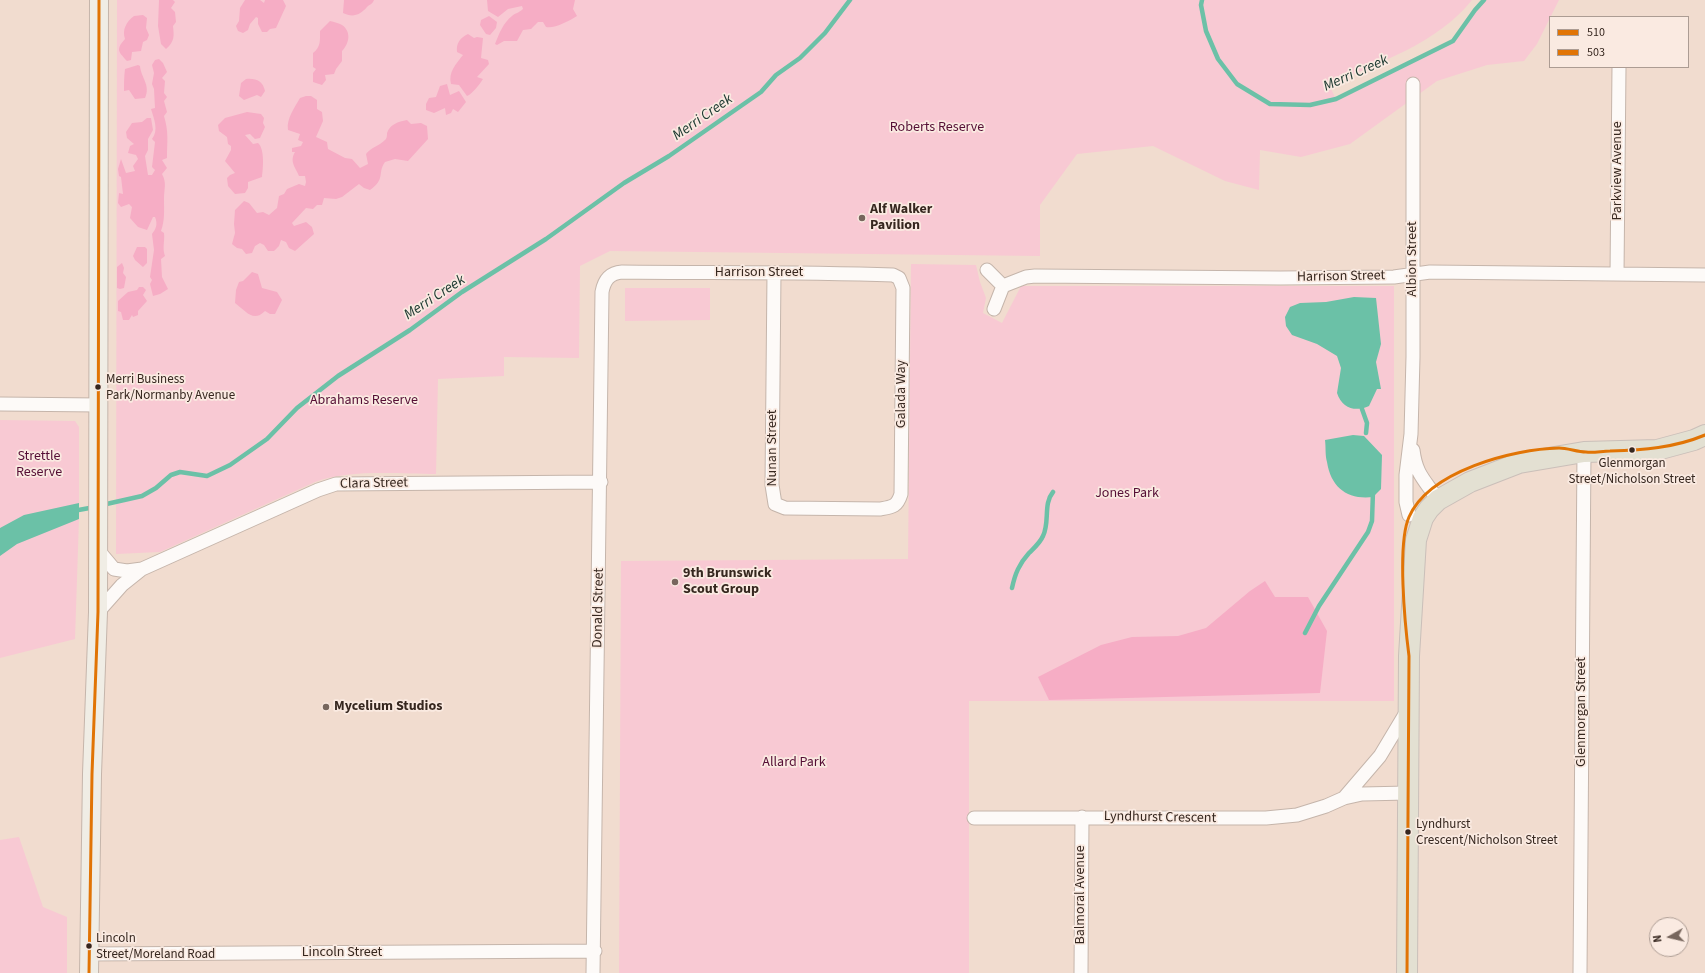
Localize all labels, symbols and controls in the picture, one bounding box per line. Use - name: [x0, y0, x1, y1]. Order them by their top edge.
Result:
- legend: [1549, 16, 1689, 68]
- text: 510: [1587, 24, 1605, 41]
- text: 503: [1587, 44, 1605, 61]
- water label: Merri Creek: [1321, 52, 1391, 96]
- water label: Merri Creek: [669, 91, 737, 145]
- park label: Roberts Reserve: [890, 120, 984, 136]
- street label: Parkview Avenue: [1610, 121, 1626, 221]
- place label: Alf Walker Pavilion: [870, 202, 932, 234]
- marker: Alf Walker Pavilion: [857, 213, 867, 223]
- street label: Albion Street: [1405, 221, 1421, 297]
- street label: Harrison Street: [715, 265, 803, 281]
- street label: Harrison Street: [1297, 268, 1385, 286]
- water label: Merri Creek: [401, 272, 469, 324]
- street label: Galada Way: [894, 360, 910, 428]
- place label: Merri Business Park/Normanby Avenue: [106, 372, 235, 403]
- marker: Merri Business Park/Normanby Avenue: [93, 382, 103, 392]
- park label: Abrahams Reserve: [310, 393, 418, 409]
- street label: Nunan Street: [765, 410, 781, 486]
- marker: Glenmorgan Street/Nicholson Street: [1627, 445, 1637, 455]
- park label: Strettle Reserve: [16, 449, 62, 482]
- place label: Glenmorgan Street/Nicholson Street: [1569, 456, 1695, 487]
- street label: Clara Street: [340, 475, 408, 493]
- park label: Jones Park: [1095, 486, 1159, 502]
- place label: 9th Brunswick Scout Group: [683, 566, 772, 598]
- street label: Donald Street: [590, 568, 608, 648]
- marker: 9th Brunswick Scout Group: [670, 577, 680, 587]
- street label: Glenmorgan Street: [1574, 657, 1590, 767]
- place label: Mycelium Studios: [334, 699, 442, 715]
- marker: Mycelium Studios: [321, 702, 331, 712]
- park label: Allard Park: [762, 755, 826, 771]
- street label: Lyndhurst Crescent: [1104, 809, 1216, 827]
- place label: Lyndhurst Crescent/Nicholson Street: [1416, 817, 1558, 848]
- marker: Lyndhurst Crescent/Nicholson Street: [1403, 827, 1413, 837]
- street label: Balmoral Avenue: [1073, 845, 1089, 945]
- north arrow: [1649, 917, 1689, 957]
- place label: Lincoln Street/Moreland Road: [96, 931, 215, 962]
- text: N: [1650, 934, 1666, 943]
- marker: Lincoln Street/Moreland Road: [84, 941, 94, 951]
- street label: Lincoln Street: [302, 945, 382, 961]

